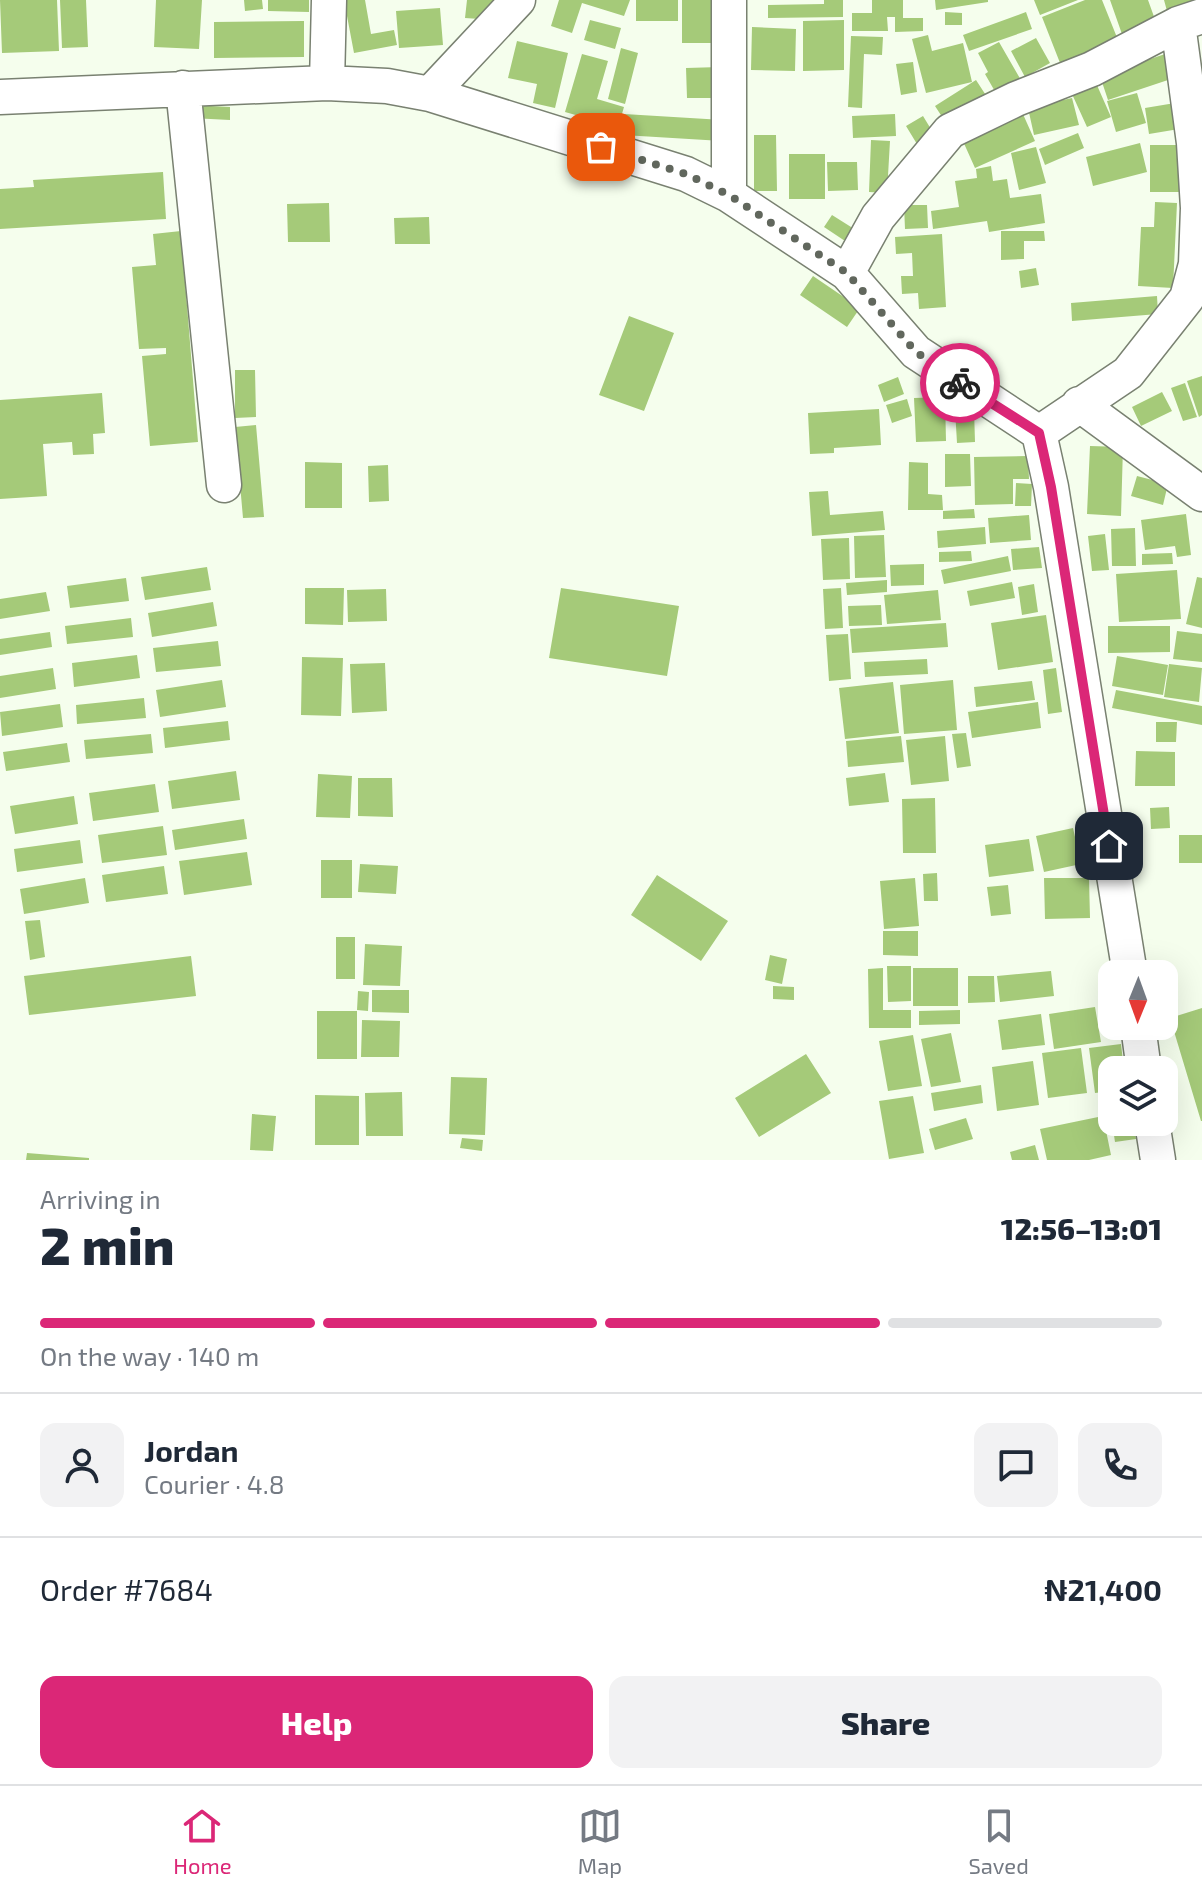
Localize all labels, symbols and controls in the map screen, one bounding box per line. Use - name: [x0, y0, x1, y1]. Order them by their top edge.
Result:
- pin: [567, 113, 635, 181]
- icon: bag: [579, 125, 623, 169]
- courier: [920, 343, 1000, 423]
- icon: bike: [938, 361, 982, 405]
- pin: [1075, 812, 1143, 880]
- icon: home: [1087, 824, 1131, 868]
- north arrow: [1098, 960, 1178, 1040]
- map controls: [1098, 960, 1178, 1136]
- button: layers: [1098, 1056, 1178, 1136]
- text: Arriving in: [40, 1183, 161, 1214]
- text: 12:56–13:01: [1001, 1210, 1162, 1246]
- text: 2 min: [40, 1213, 175, 1275]
- text: On the way · 140 m: [40, 1340, 259, 1371]
- button: person: [40, 1423, 124, 1507]
- button: chat: [974, 1423, 1058, 1507]
- button: phone: [1078, 1423, 1162, 1507]
- text: Jordan: [144, 1432, 239, 1468]
- text: Courier · 4.8: [144, 1468, 285, 1499]
- text: Order #7684: [40, 1571, 213, 1607]
- text: ₦21,400: [1044, 1571, 1162, 1607]
- button: Help: [40, 1676, 593, 1768]
- button: Share: [609, 1676, 1162, 1768]
- tab: Home: [173, 1804, 231, 1878]
- tab: Map: [578, 1804, 622, 1878]
- tab: Saved: [968, 1804, 1029, 1878]

